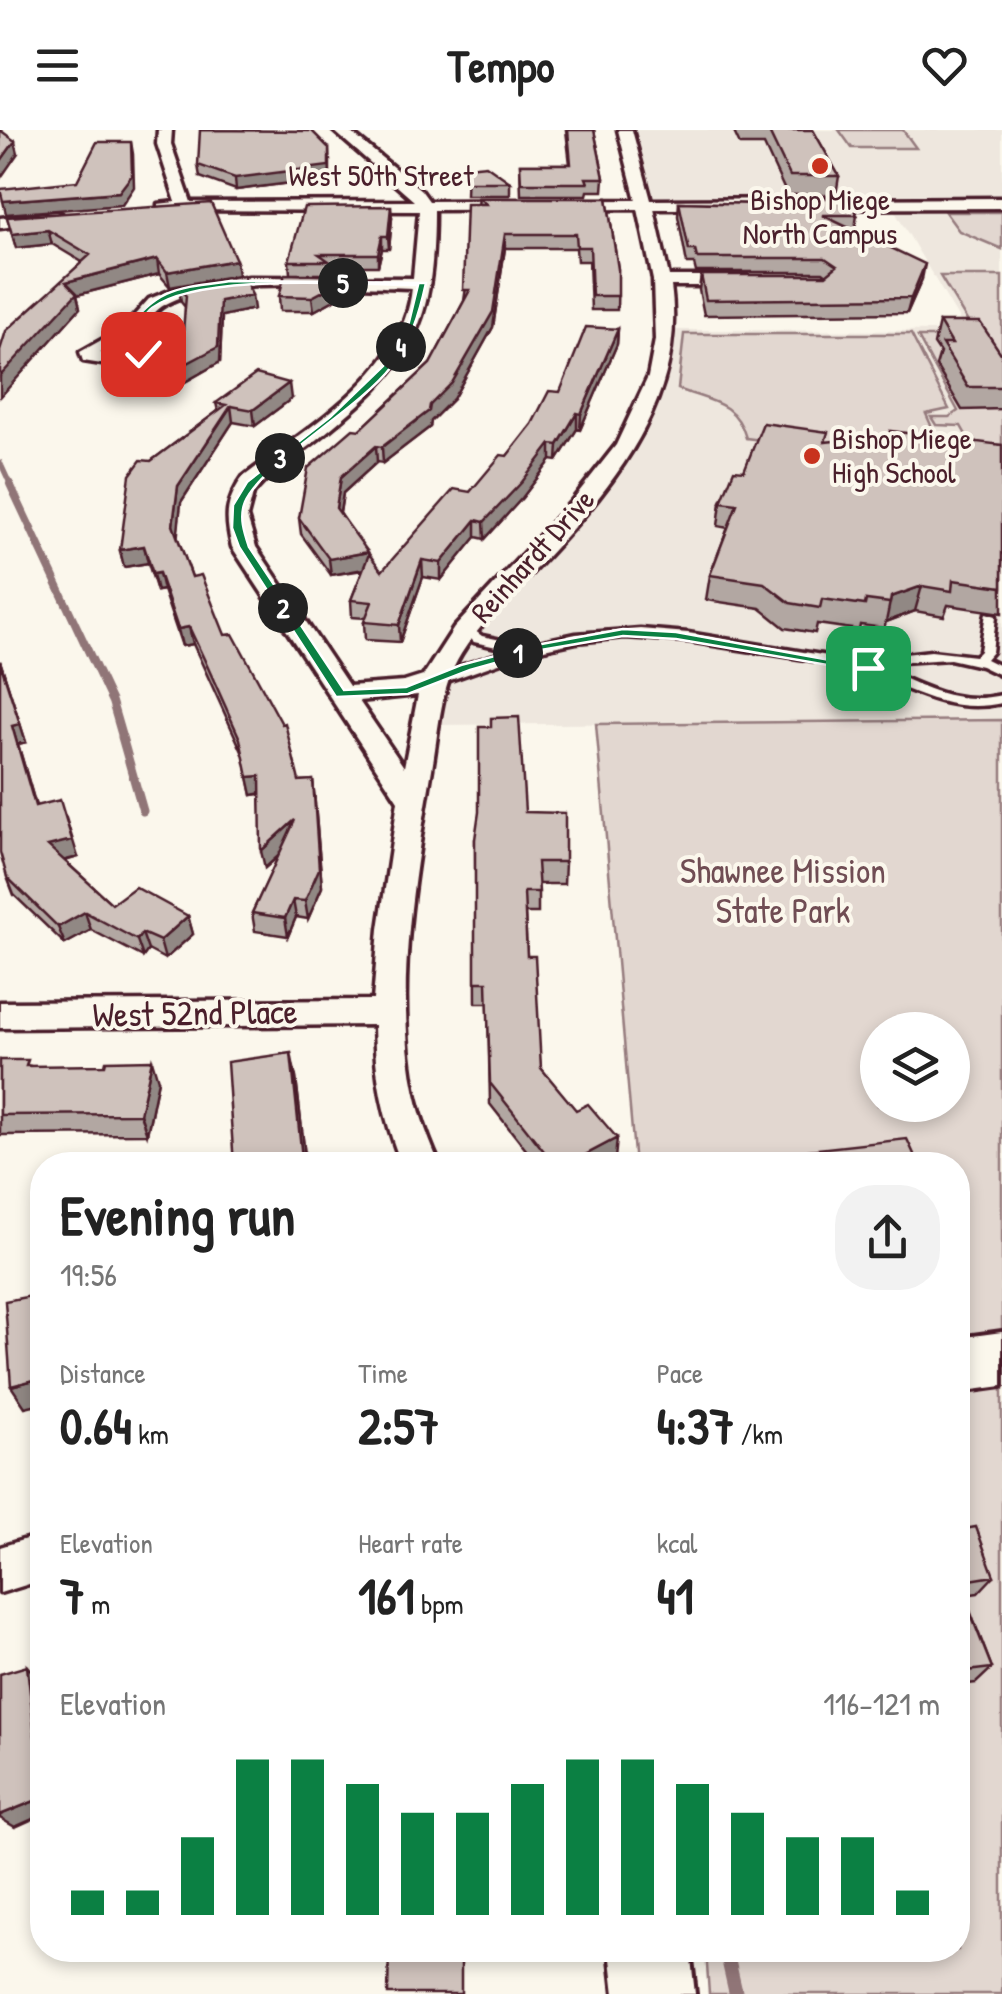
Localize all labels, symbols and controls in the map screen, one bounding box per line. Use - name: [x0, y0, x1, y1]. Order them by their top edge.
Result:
- text: Tempo: [448, 35, 554, 96]
- icon: menu: [30, 38, 85, 93]
- icon: heart: [917, 38, 972, 93]
- street label: West 50th Street: [289, 155, 474, 195]
- marker: Bishop Miege North Campus: [809, 155, 831, 177]
- place label: Bishop Miege North Campus: [743, 179, 897, 253]
- pin: 5: [318, 258, 368, 308]
- text: 5: [337, 264, 349, 302]
- pin: [101, 312, 186, 397]
- pin: 4: [376, 322, 426, 372]
- icon: check: [116, 327, 171, 382]
- text: 4: [396, 328, 406, 366]
- place label: Bishop Miege High School: [832, 418, 972, 492]
- pin: 3: [255, 433, 305, 483]
- text: 3: [274, 439, 286, 477]
- marker: Bishop Miege High School: [801, 445, 823, 467]
- street label: Reinhardt Drive: [461, 480, 603, 631]
- pin: 2: [258, 583, 308, 633]
- text: 2: [276, 589, 290, 627]
- pin: [826, 626, 911, 711]
- pin: 1: [493, 628, 543, 678]
- text: 1: [513, 634, 523, 672]
- icon: arrive: [841, 641, 896, 696]
- park label: Shawnee Mission State Park: [680, 847, 886, 934]
- street label: West 52nd Place: [92, 987, 298, 1038]
- map controls: [860, 1012, 970, 1122]
- button: layers: [860, 1012, 970, 1122]
- text: Evening run: [60, 1178, 295, 1252]
- button: share: [835, 1185, 940, 1290]
- text: 19:56: [60, 1253, 117, 1296]
- text: Distance: [60, 1354, 146, 1392]
- text: Time: [358, 1354, 408, 1392]
- text: Pace: [657, 1354, 703, 1392]
- text: 0.64: [60, 1392, 132, 1460]
- text: 2:57: [358, 1392, 439, 1460]
- text: 4:37: [657, 1392, 734, 1460]
- text: km: [132, 1415, 169, 1453]
- text: /km: [734, 1415, 783, 1453]
- text: Elevation: [60, 1524, 153, 1562]
- text: Heart rate: [358, 1524, 463, 1562]
- text: kcal: [657, 1524, 698, 1562]
- text: 7: [60, 1562, 85, 1630]
- text: 161: [358, 1562, 415, 1630]
- text: 41: [657, 1562, 694, 1630]
- text: m: [85, 1585, 110, 1623]
- text: bpm: [415, 1585, 464, 1623]
- text: Elevation: [60, 1682, 166, 1725]
- text: 116–121 m: [823, 1682, 940, 1725]

